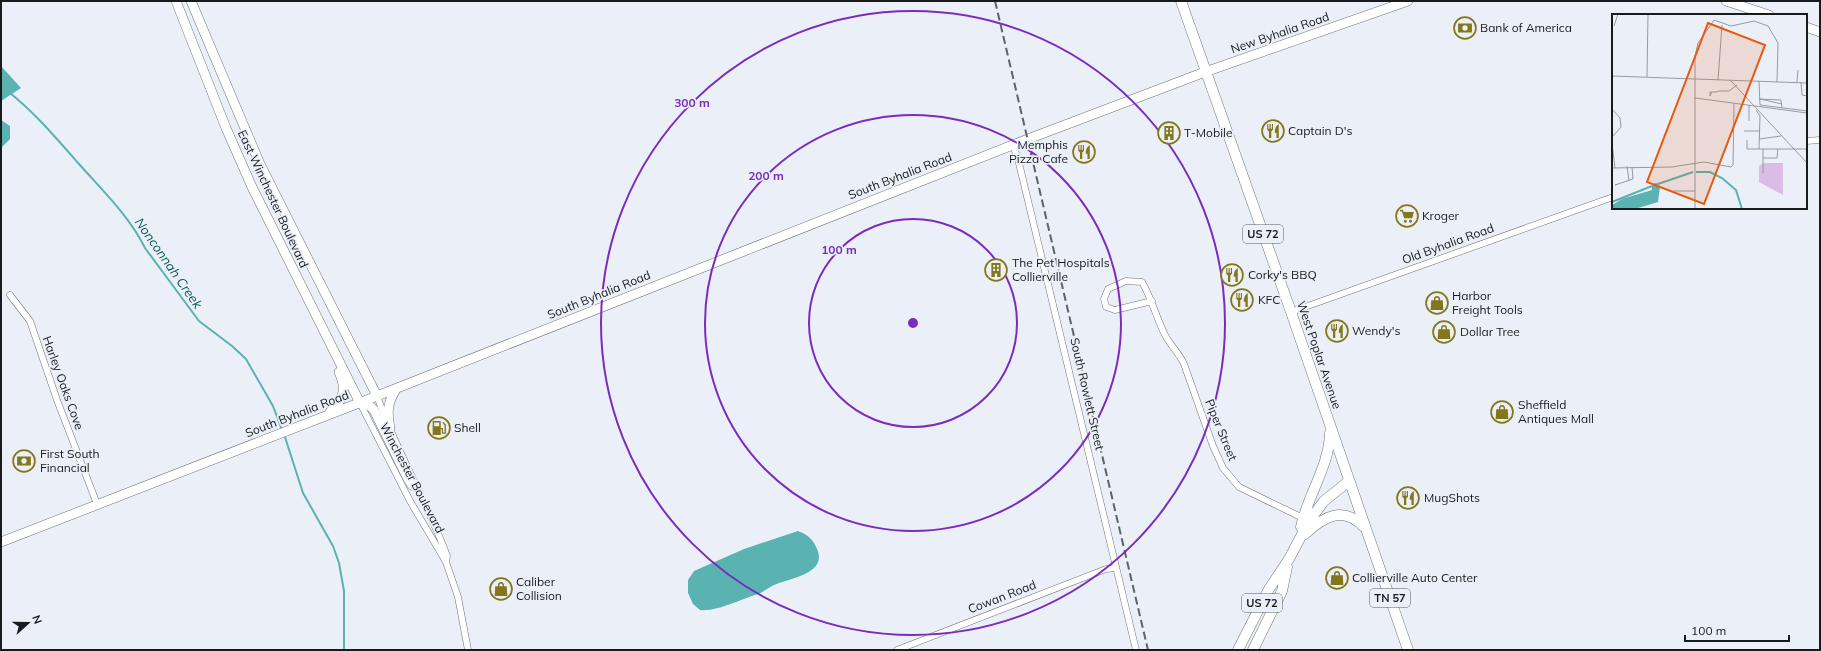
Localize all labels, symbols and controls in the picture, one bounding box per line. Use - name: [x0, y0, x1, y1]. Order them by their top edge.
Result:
- street label: New Byhalia Road: [1229, 9, 1331, 56]
- inset map: [1612, 14, 1807, 209]
- bank icon: Bank of America: [1452, 15, 1478, 41]
- place label: Bank of America: [1480, 20, 1572, 35]
- text: 300 m: [674, 95, 710, 110]
- restaurant icon: Captain D's: [1260, 118, 1286, 144]
- building icon: T-Mobile: [1156, 120, 1182, 146]
- place label: Captain D's: [1288, 123, 1352, 138]
- place label: T-Mobile: [1184, 125, 1232, 140]
- street label: East Winchester Boulevard: [235, 127, 312, 270]
- place label: Memphis Pizza Cafe: [1009, 137, 1068, 166]
- restaurant icon: Memphis Pizza Cafe: [1071, 139, 1097, 165]
- street label: South Byhalia Road: [846, 149, 954, 202]
- text: 200 m: [748, 168, 784, 183]
- supermarket icon: Kroger: [1394, 203, 1420, 229]
- place label: Kroger: [1422, 208, 1460, 223]
- water label: Nonconnah Creek: [132, 215, 206, 312]
- street label: Old Byhalia Road: [1400, 220, 1496, 267]
- road number: US 72: [1243, 225, 1283, 243]
- text: 100 m: [821, 242, 857, 257]
- place label: The Pet Hospitals Collierville: [1012, 255, 1110, 284]
- building icon: The Pet Hospitals Collierville: [983, 257, 1009, 283]
- restaurant icon: Corky's BBQ: [1219, 262, 1245, 288]
- street label: South Byhalia Road: [545, 267, 653, 322]
- place label: Corky's BBQ: [1248, 267, 1317, 282]
- restaurant icon: KFC: [1229, 287, 1255, 313]
- place label: Harbor Freight Tools: [1452, 288, 1523, 317]
- shop icon: Harbor Freight Tools: [1424, 290, 1450, 316]
- place label: KFC: [1258, 292, 1280, 307]
- street label: West Poplar Avenue: [1294, 299, 1345, 411]
- centre of rings: [906, 316, 920, 330]
- restaurant icon: Wendy's: [1324, 318, 1350, 344]
- shop icon: Dollar Tree: [1431, 319, 1457, 345]
- place label: Wendy's: [1352, 323, 1400, 338]
- place label: Dollar Tree: [1460, 324, 1520, 339]
- street label: Harley Oaks Cove: [40, 334, 87, 432]
- street label: South Rowlett Street: [1067, 336, 1108, 452]
- street label: South Byhalia Road: [243, 387, 351, 440]
- street label: Piper Street: [1202, 397, 1241, 463]
- place label: Sheffield Antiques Mall: [1518, 397, 1594, 426]
- shop icon: Sheffield Antiques Mall: [1489, 399, 1515, 425]
- fuel station icon: Shell: [426, 415, 452, 441]
- street label: Winchester Boulevard: [377, 420, 448, 536]
- place label: Shell: [454, 420, 481, 435]
- place label: First South Financial: [40, 446, 100, 475]
- bank icon: First South Financial: [11, 448, 37, 474]
- restaurant icon: MugShots: [1395, 485, 1421, 511]
- place label: MugShots: [1424, 490, 1480, 505]
- shop icon: Collierville Auto Center: [1324, 565, 1350, 591]
- place label: Collierville Auto Center: [1352, 570, 1478, 585]
- place label: Caliber Collision: [516, 574, 562, 603]
- shop icon: Caliber Collision: [488, 576, 514, 602]
- street label: Cowan Road: [966, 577, 1038, 616]
- road number: TN 57: [1370, 589, 1410, 607]
- road number: US 72: [1242, 594, 1282, 612]
- north arrow: [8, 603, 48, 643]
- text: N: [29, 613, 45, 626]
- scale bar: [1685, 617, 1789, 643]
- text: 100 m: [1691, 623, 1726, 638]

